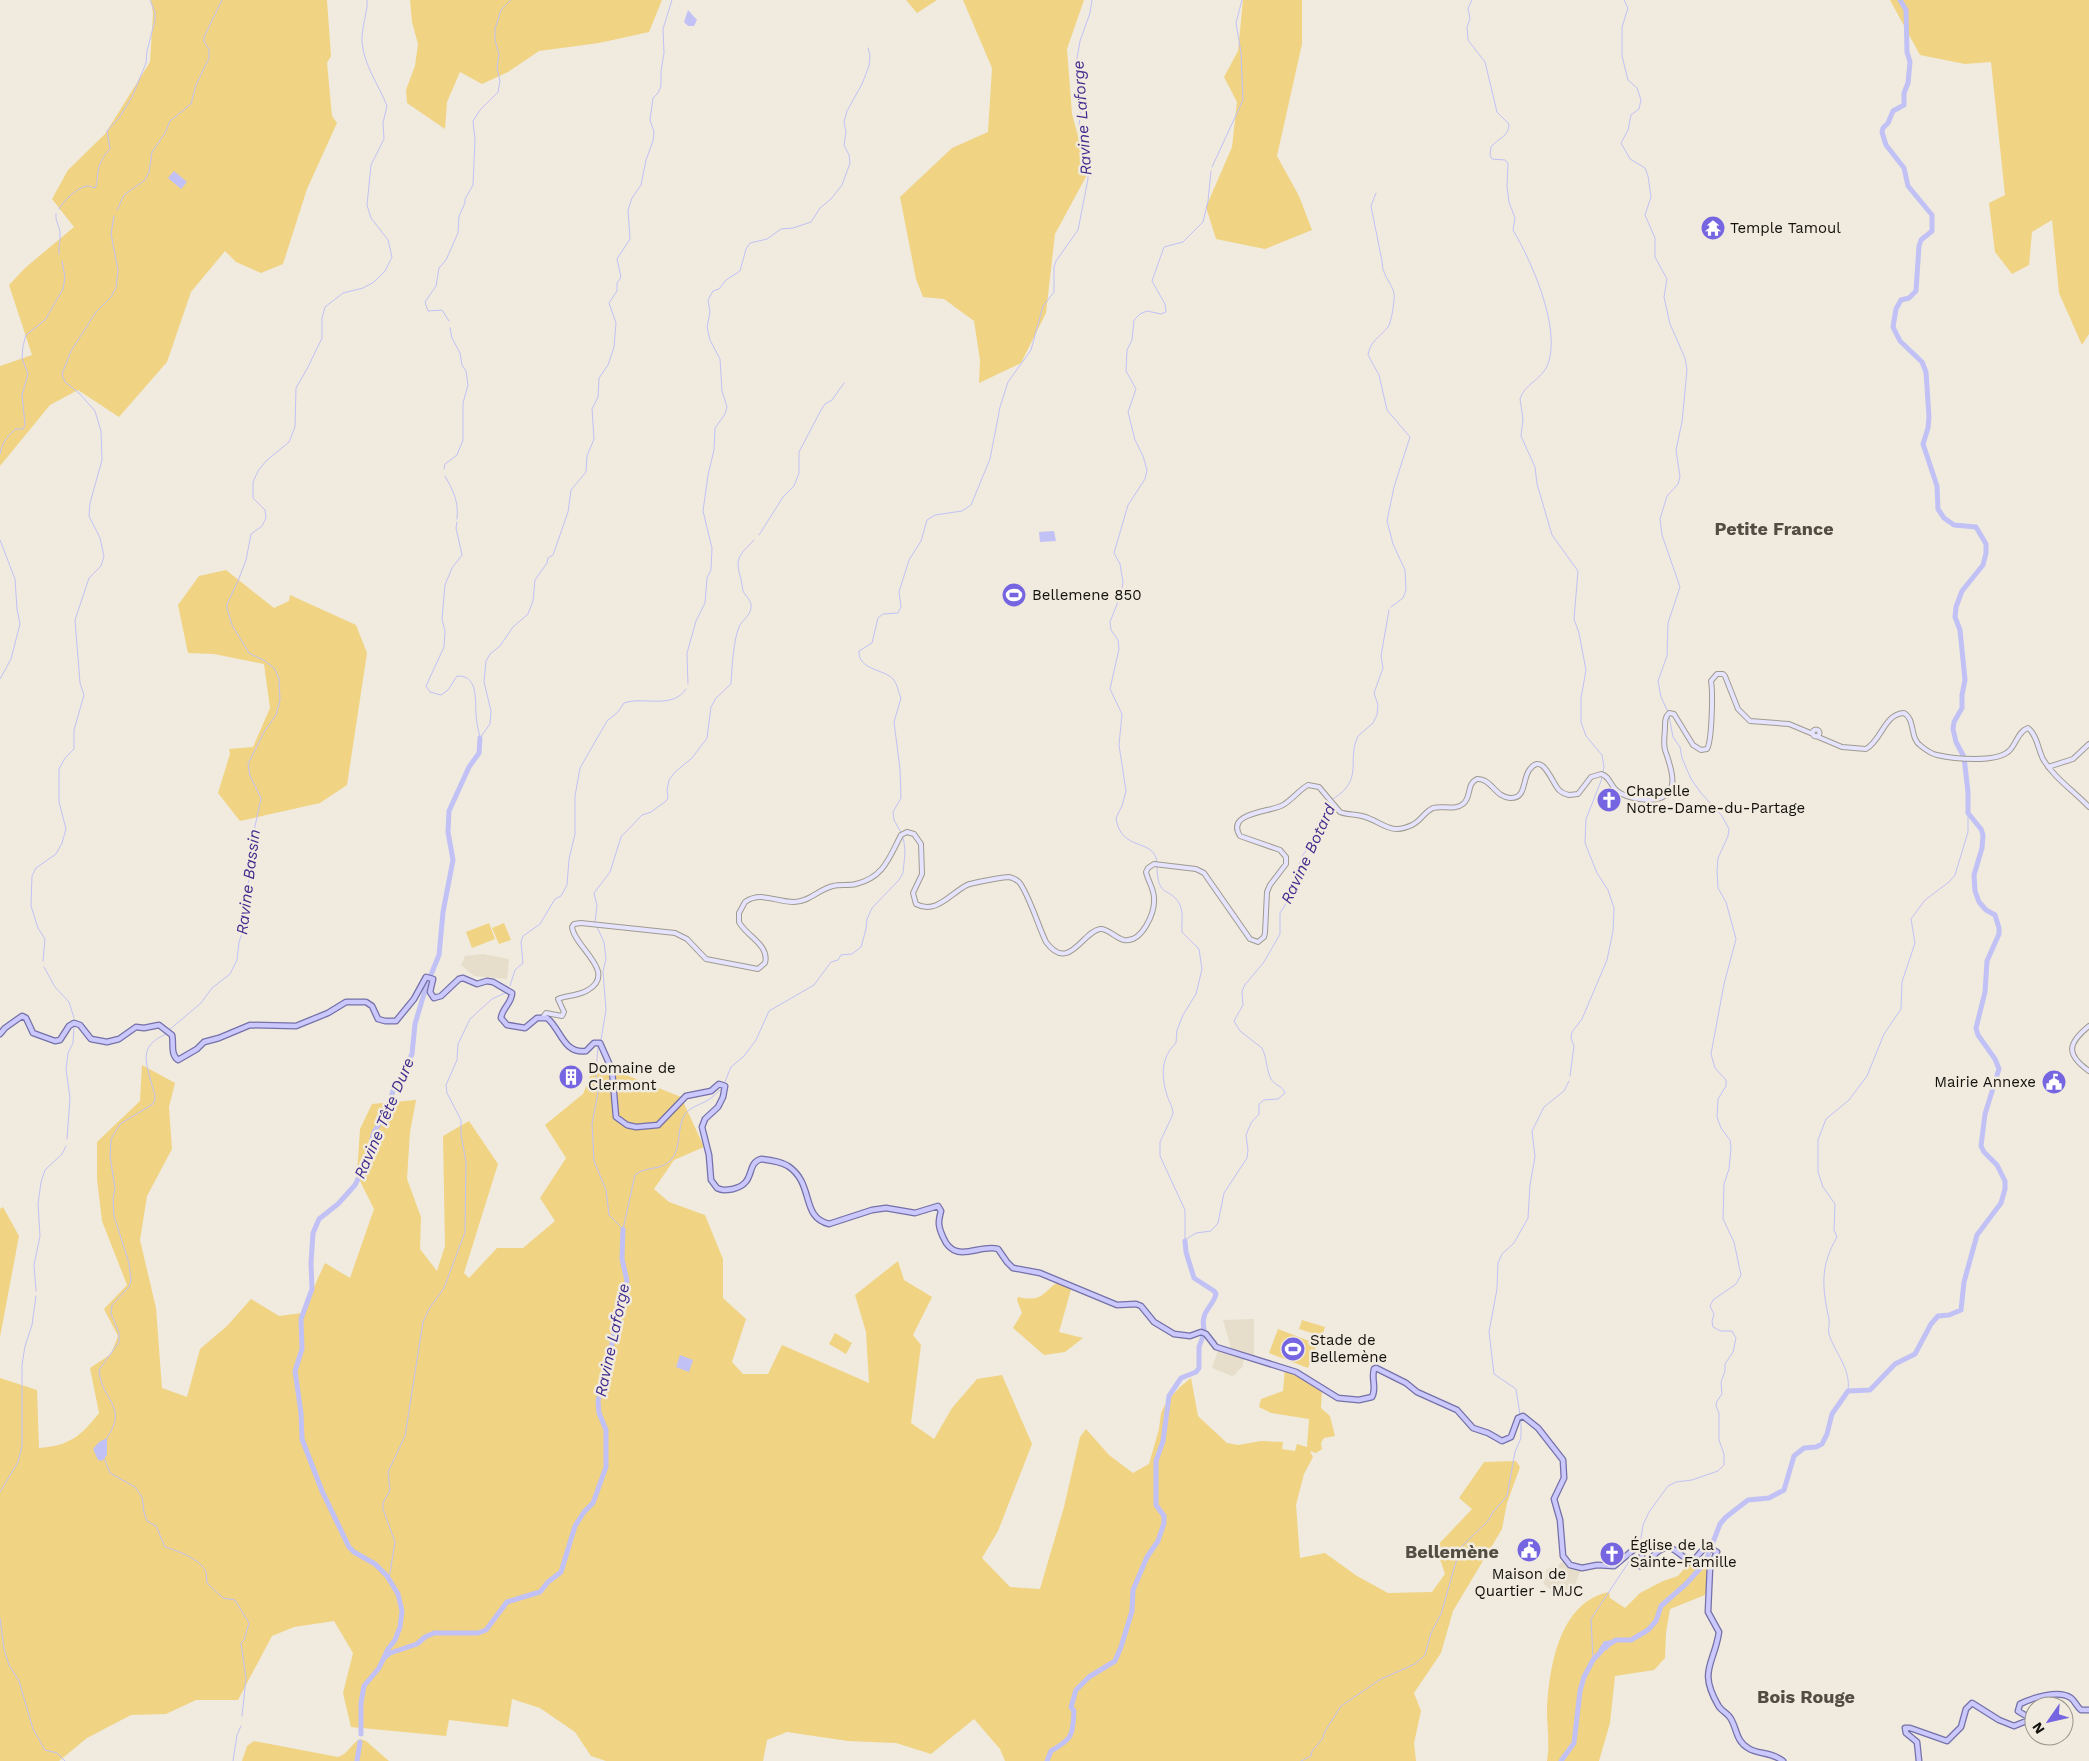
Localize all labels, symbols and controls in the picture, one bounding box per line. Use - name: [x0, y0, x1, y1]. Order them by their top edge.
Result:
- water label: Ravine Laforge: [1069, 60, 1095, 176]
- temple icon: Temple Tamoul: [1700, 215, 1726, 241]
- place label: Temple Tamoul: [1730, 219, 1841, 237]
- district label: Petite France: [1714, 518, 1834, 539]
- sports icon: Bellemene 850: [1001, 582, 1027, 608]
- place label: Bellemene 850: [1032, 586, 1142, 604]
- place label: Chapelle Notre-Dame-du-Partage: [1626, 782, 1805, 817]
- church icon: Chapelle Notre-Dame-du-Partage: [1596, 787, 1622, 813]
- water label: Ravine Botard: [1277, 800, 1340, 907]
- water label: Ravine Bassin: [232, 828, 264, 936]
- water label: Ravine Tête Dure: [350, 1055, 418, 1181]
- place label: Domaine de Clermont: [588, 1059, 676, 1094]
- building icon: Domaine de Clermont: [558, 1064, 584, 1090]
- public building icon: Mairie Annexe: [2041, 1069, 2067, 1095]
- place label: Mairie Annexe: [1934, 1073, 2036, 1091]
- water label: Ravine Laforge: [591, 1282, 633, 1398]
- place label: Stade de Bellemène: [1310, 1331, 1387, 1366]
- sports icon: Stade de Bellemène: [1280, 1336, 1306, 1362]
- place label: Église de la Sainte-Famille: [1630, 1536, 1737, 1571]
- public building icon: Maison de Quartier - MJC: [1516, 1537, 1542, 1563]
- district label: Bellemène: [1405, 1541, 1499, 1562]
- church icon: Église de la Sainte-Famille: [1599, 1541, 1625, 1567]
- place label: Maison de Quartier - MJC: [1475, 1565, 1583, 1600]
- district label: Bois Rouge: [1757, 1686, 1855, 1707]
- north arrow: [2024, 1696, 2074, 1746]
- text: N: [2029, 1719, 2048, 1737]

